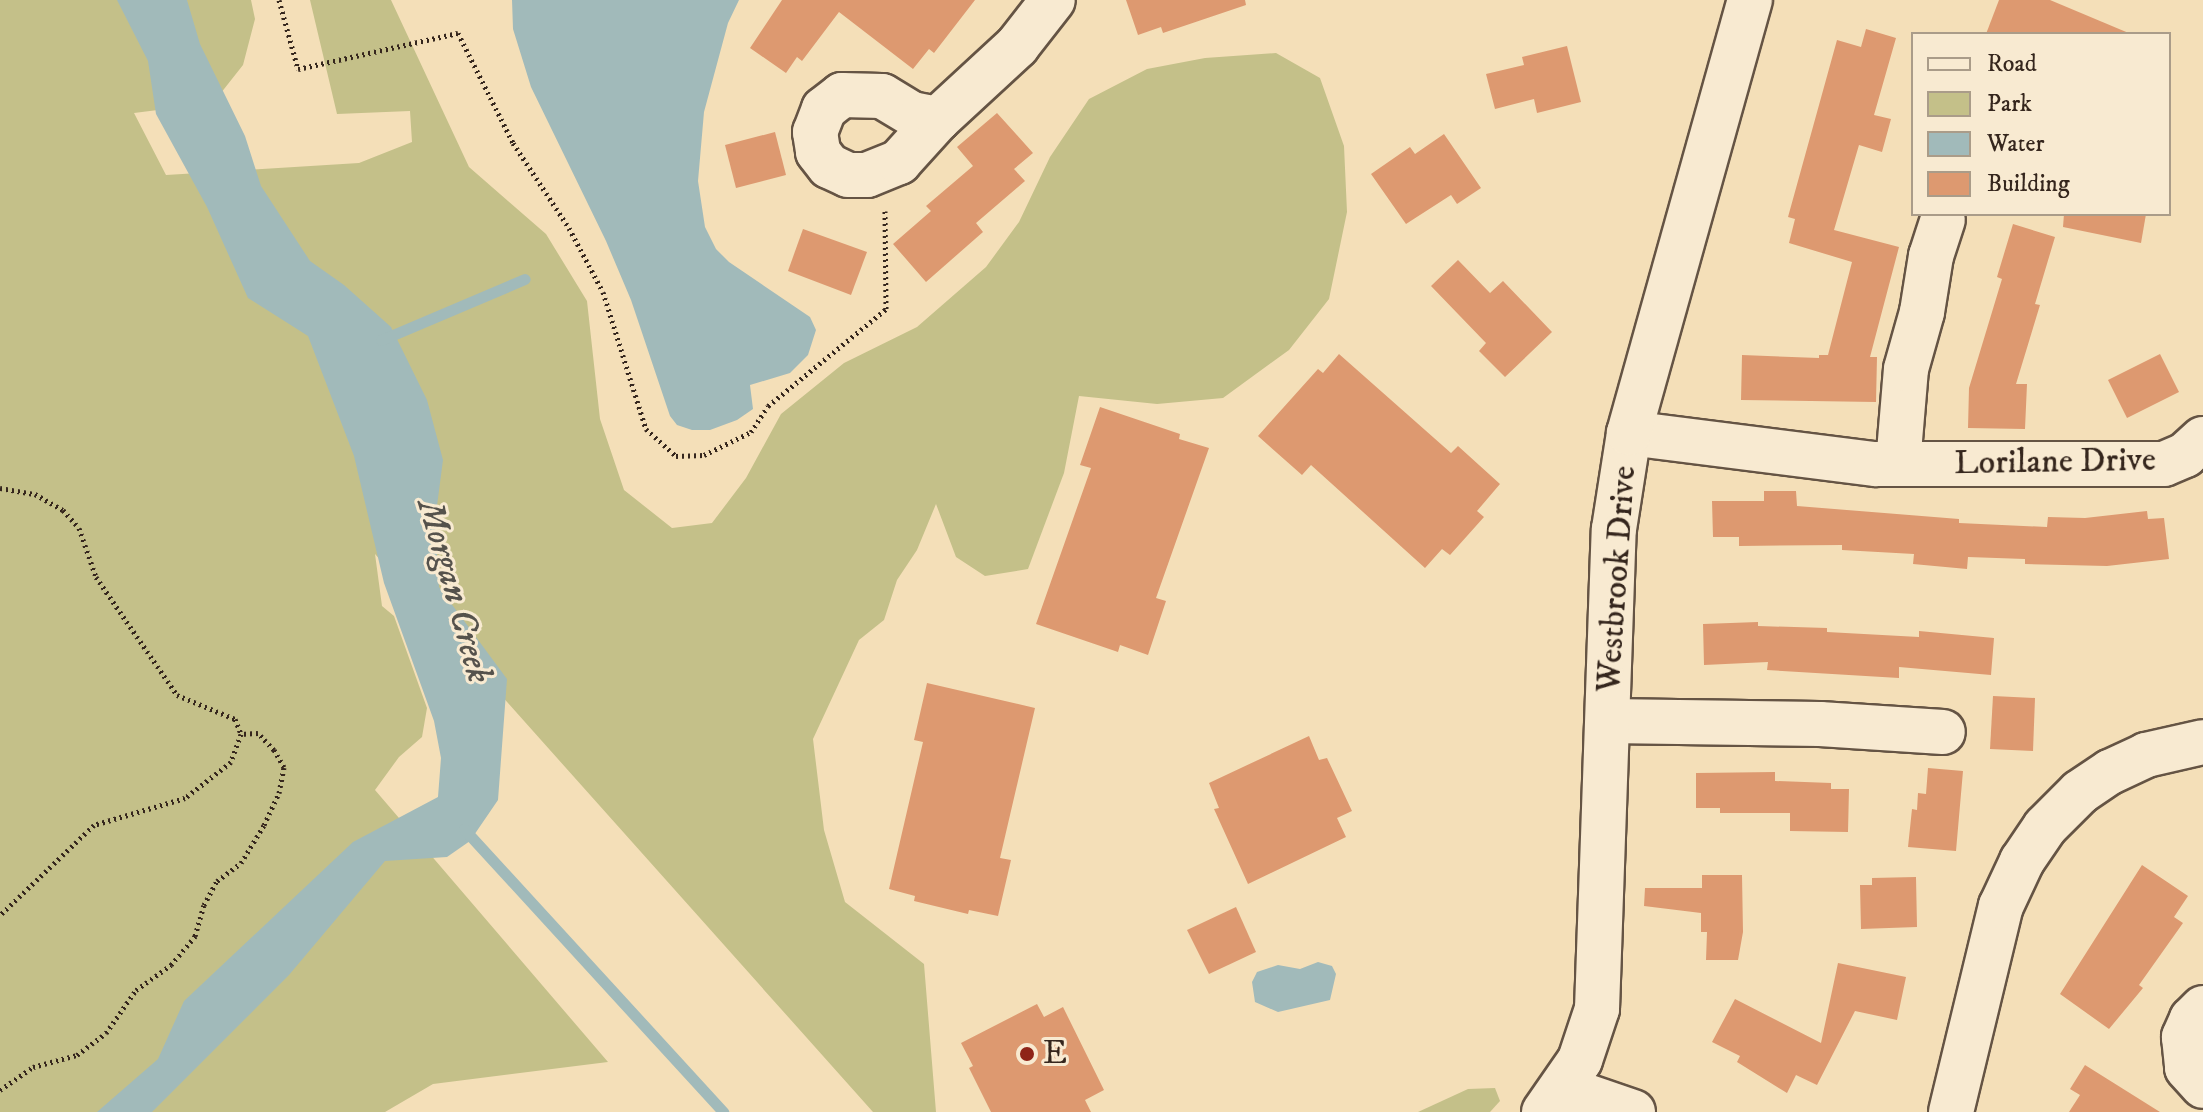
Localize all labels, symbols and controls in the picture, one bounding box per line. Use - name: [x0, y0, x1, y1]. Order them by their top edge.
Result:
- legend: [1911, 32, 2171, 216]
- text: Road: [1987, 49, 2037, 79]
- text: Park: [1987, 89, 2032, 119]
- text: Water: [1987, 129, 2044, 159]
- text: Building: [1987, 169, 2070, 199]
- street label: Lorilane Drive: [1954, 440, 2156, 484]
- street label: Westbrook Drive: [1589, 464, 1645, 694]
- water label: Morgan Creek: [407, 494, 501, 688]
- place label: E: [1043, 1034, 1067, 1074]
- marker: E: [1018, 1045, 1036, 1063]

